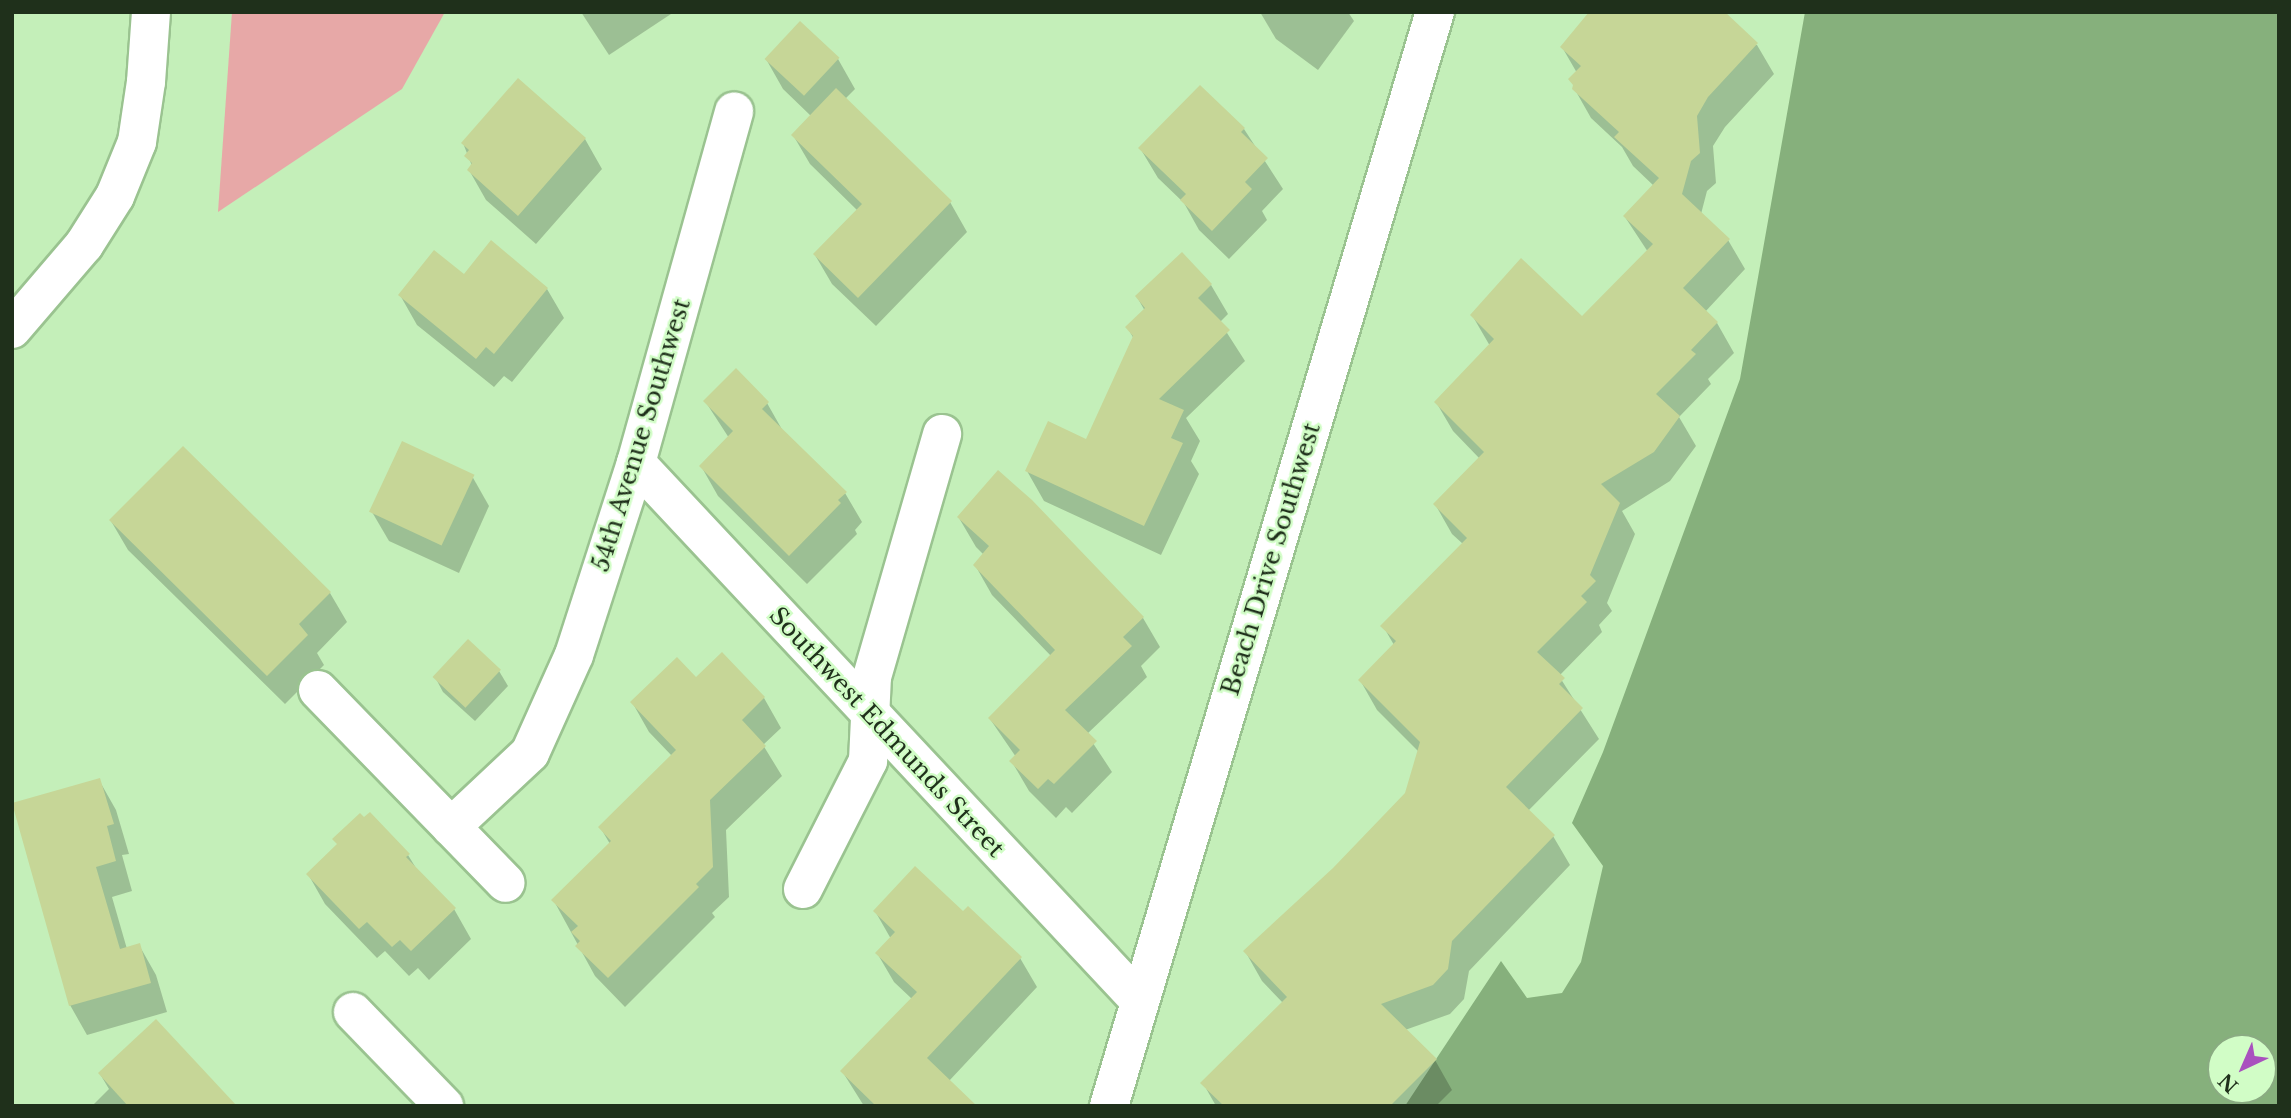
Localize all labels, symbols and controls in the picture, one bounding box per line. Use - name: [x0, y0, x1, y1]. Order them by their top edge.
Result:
- street label: 54th Avenue Southwest: [586, 295, 696, 575]
- street label: Beach Drive Southwest: [1216, 419, 1326, 699]
- street label: Southwest Edmunds Street: [764, 601, 1010, 863]
- north arrow: [2207, 1034, 2277, 1104]
- text: N: [2214, 1069, 2243, 1098]

